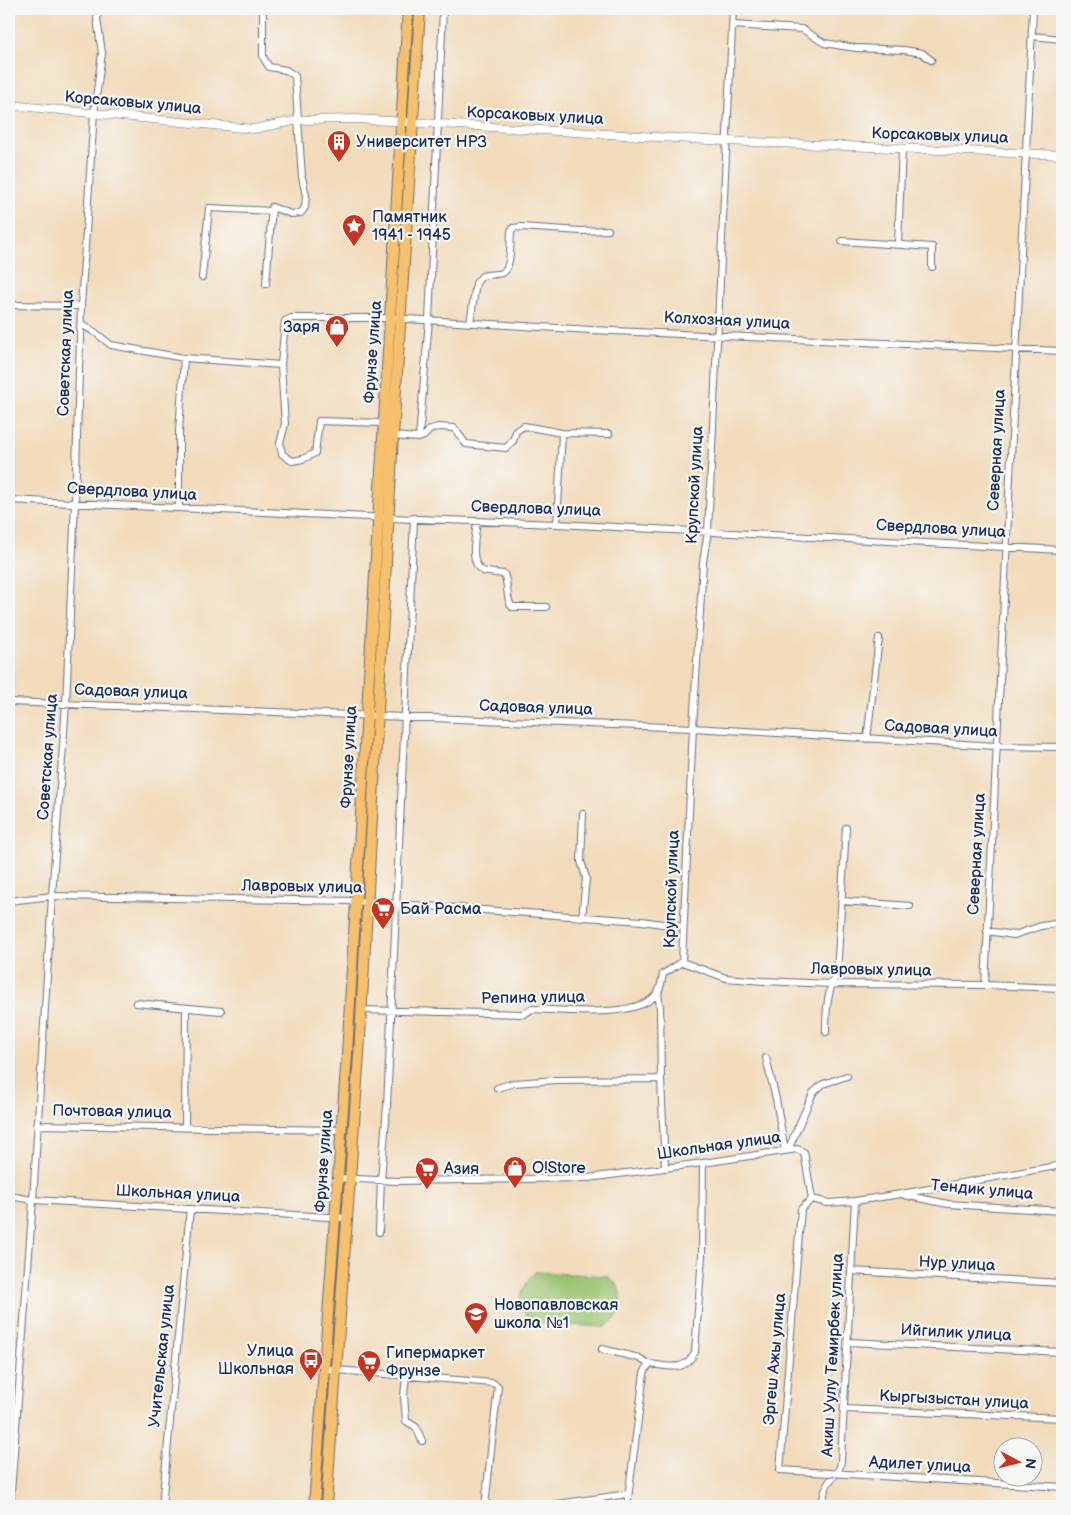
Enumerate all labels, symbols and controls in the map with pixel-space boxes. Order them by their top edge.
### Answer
street label: Корсаковых улица [64,88,203,118]
street label: Корсаковых улица [466,103,605,129]
street label: Корсаковых улица [871,124,1009,148]
building icon: Университет НРЗ [326,129,352,163]
place label: Университет НРЗ [356,133,487,152]
place label: Памятник 1941 - 1945 [372,208,451,245]
place icon: Памятник 1941 - 1945 [341,213,367,247]
street label: Советская улица [54,289,78,417]
street label: Фрунзе улица [360,299,386,404]
street label: Колхозная улица [663,308,791,334]
shop icon: Заря [324,314,350,348]
place label: Заря [283,318,320,337]
street label: Северная улица [984,388,1010,511]
street label: Крупской улица [682,425,708,545]
street label: Свердлова улица [66,479,198,505]
street label: Свердлова улица [471,497,602,521]
street label: Свердлова улица [875,516,1007,542]
street label: Садовая улица [74,681,189,703]
street label: Советская улица [34,693,62,821]
street label: Садовая улица [479,697,594,719]
street label: Фрунзе улица [337,705,361,809]
street label: Садовая улица [884,717,999,741]
street label: Северная улица [964,792,990,915]
street label: Крупской улица [660,829,684,948]
street label: Лавровых улица [240,876,363,898]
supermarket icon: Бай Расма [370,896,396,930]
place label: Бай Расма [400,900,482,919]
street label: Лавровых улица [809,959,932,981]
street label: Репина улица [481,988,586,1008]
street label: Почтовая улица [52,1101,172,1123]
street label: Фрунзе улица [311,1108,337,1213]
street label: Школьная улица [656,1128,783,1164]
shop icon: O!Store [502,1155,528,1189]
supermarket icon: Азия [414,1156,440,1190]
place label: O!Store [532,1159,586,1178]
place label: Азия [443,1160,479,1179]
street label: Тендик улица [930,1176,1035,1204]
street label: Школьная улица [115,1181,241,1207]
street label: Акиш Уулу Темирбек улица [818,1252,848,1458]
street label: Нур улица [918,1253,996,1276]
street label: Учительская улица [145,1283,179,1429]
street label: Эргеш Ажы улица [760,1292,790,1426]
place label: Новопавловская школа №1 [494,1296,618,1333]
school or university icon: Новопавловская школа №1 [463,1301,489,1335]
street label: Ийгилик улица [900,1321,1013,1345]
place label: Улица Школьная [218,1342,295,1379]
place label: Гипермаркет Фрунзе [386,1344,485,1381]
bus stop icon: Улица Школьная [298,1347,324,1381]
supermarket icon: Гипермаркет Фрунзе [356,1349,382,1383]
street label: Кыргызыстан улица [879,1387,1030,1413]
north arrow [994,1438,1044,1488]
street label: Адилет улица [867,1453,972,1477]
text: N [1021,1457,1039,1470]

